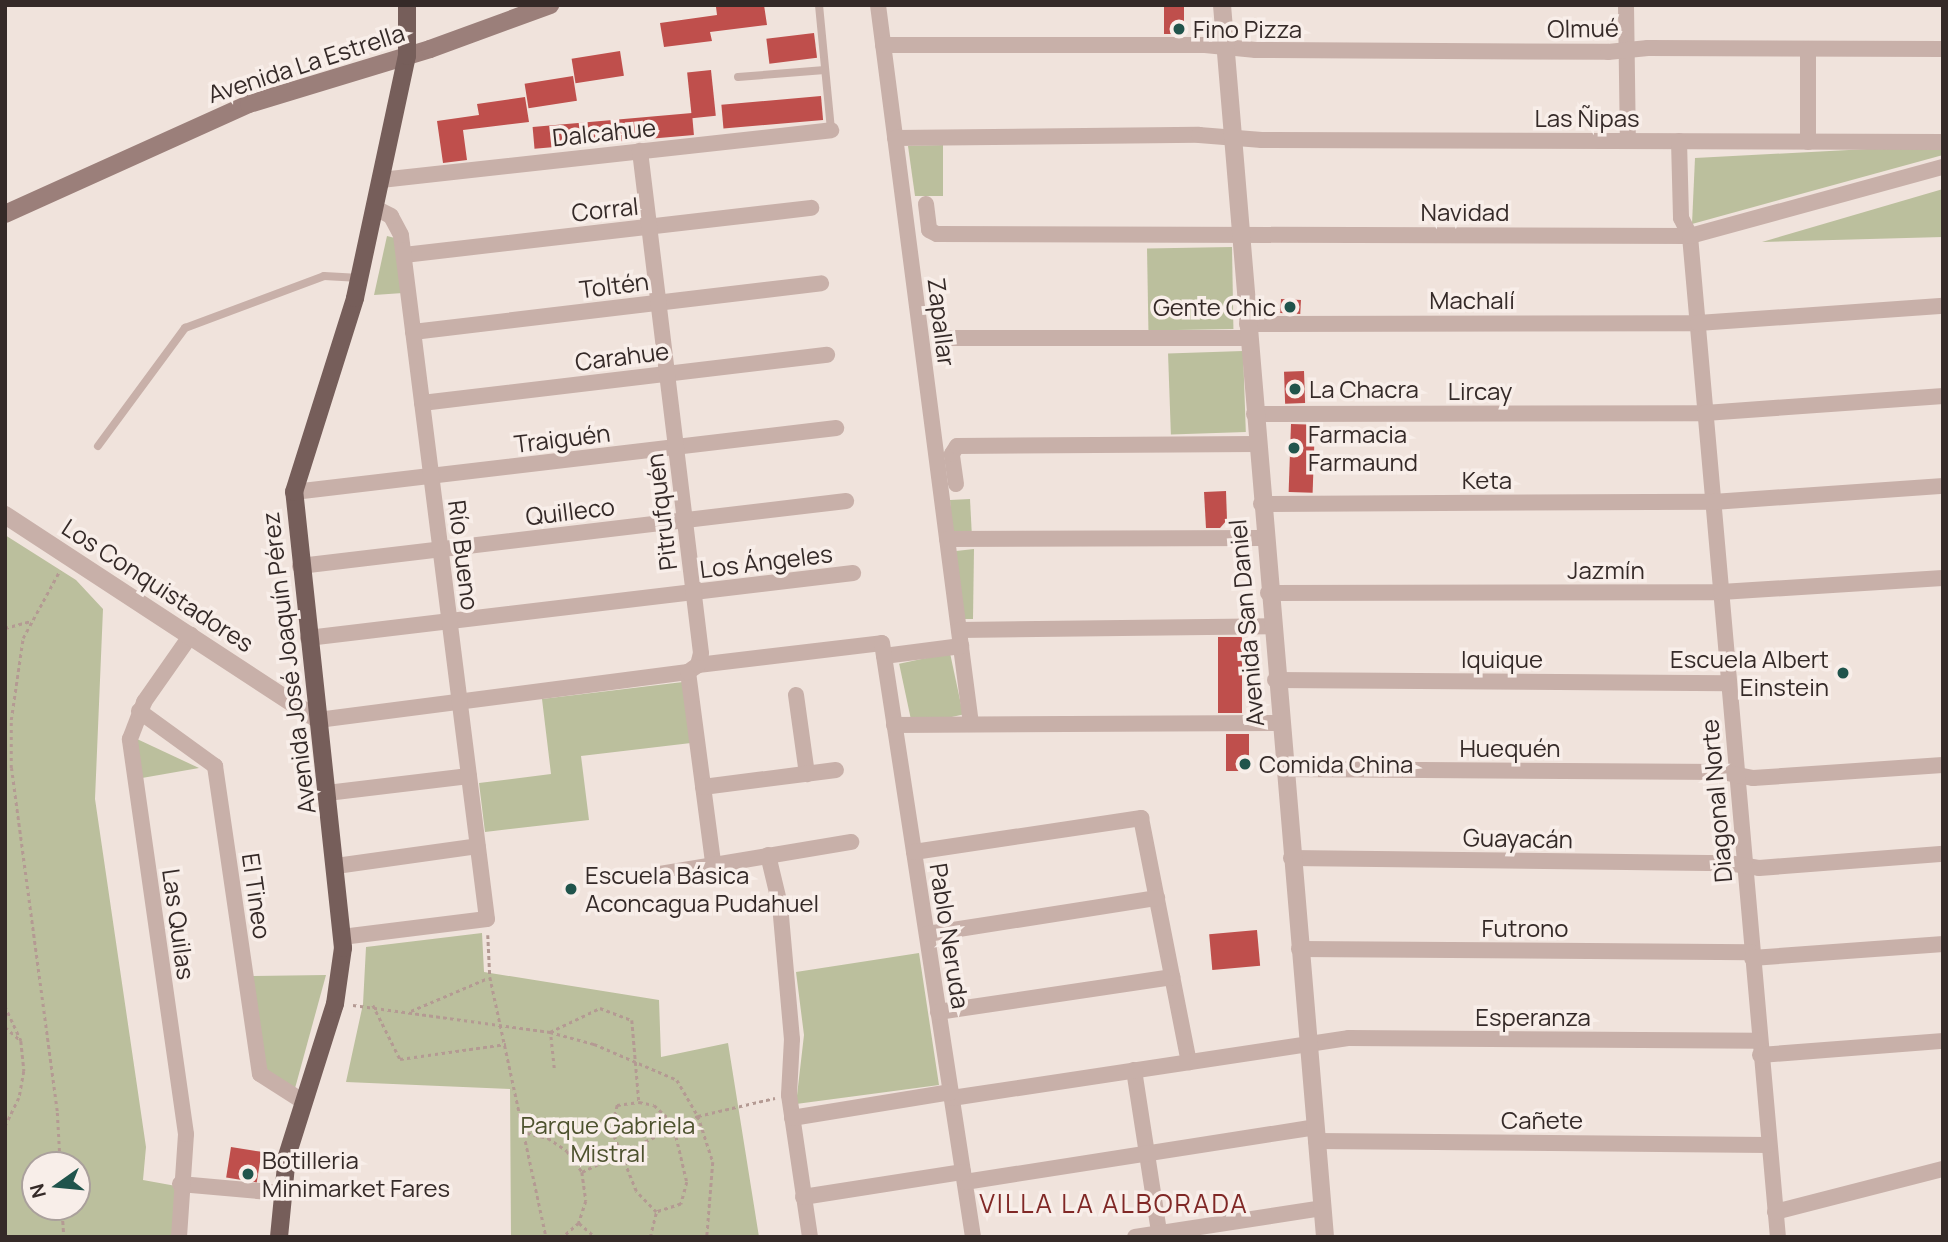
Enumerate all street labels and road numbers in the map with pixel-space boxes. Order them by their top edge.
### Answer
street label: Olmué [1547,13,1619,43]
street label: Avenida La Estrella [204,18,408,108]
street label: Las Ñipas [1534,104,1640,132]
street label: Dalcahue [551,112,657,152]
street label: Corral [570,191,640,227]
street label: Navidad [1421,198,1509,226]
street label: Toltén [578,266,650,304]
street label: Zapallar [922,276,962,368]
street label: Machalí [1429,286,1515,314]
street label: Carahue [573,336,671,376]
street label: Lircay [1448,377,1512,405]
street label: Traiguén [512,418,612,458]
street label: Pitrufquén [640,452,682,572]
street label: Keta [1462,466,1512,494]
street label: Quilleco [524,491,616,531]
street label: Río Bueno [443,498,485,612]
street label: Avenida José Joaquín Pérez [255,510,321,816]
street label: Los Conquistadores [57,512,259,658]
street label: Avenida San Daniel [1223,518,1269,728]
street label: Los Ángeles [698,539,834,583]
street label: Jazmín [1567,556,1645,584]
street label: Iquique [1461,645,1543,673]
street label: Diagonal Norte [1695,718,1737,884]
street label: Huequén [1459,734,1561,762]
street label: Guayacán [1463,823,1573,853]
street label: El Tineo [237,851,277,941]
street label: Pablo Neruda [924,861,976,1011]
street label: Las Quilas [157,867,201,981]
street label: Futrono [1482,914,1568,942]
street label: Esperanza [1475,1003,1591,1031]
street label: Cañete [1501,1106,1583,1134]

